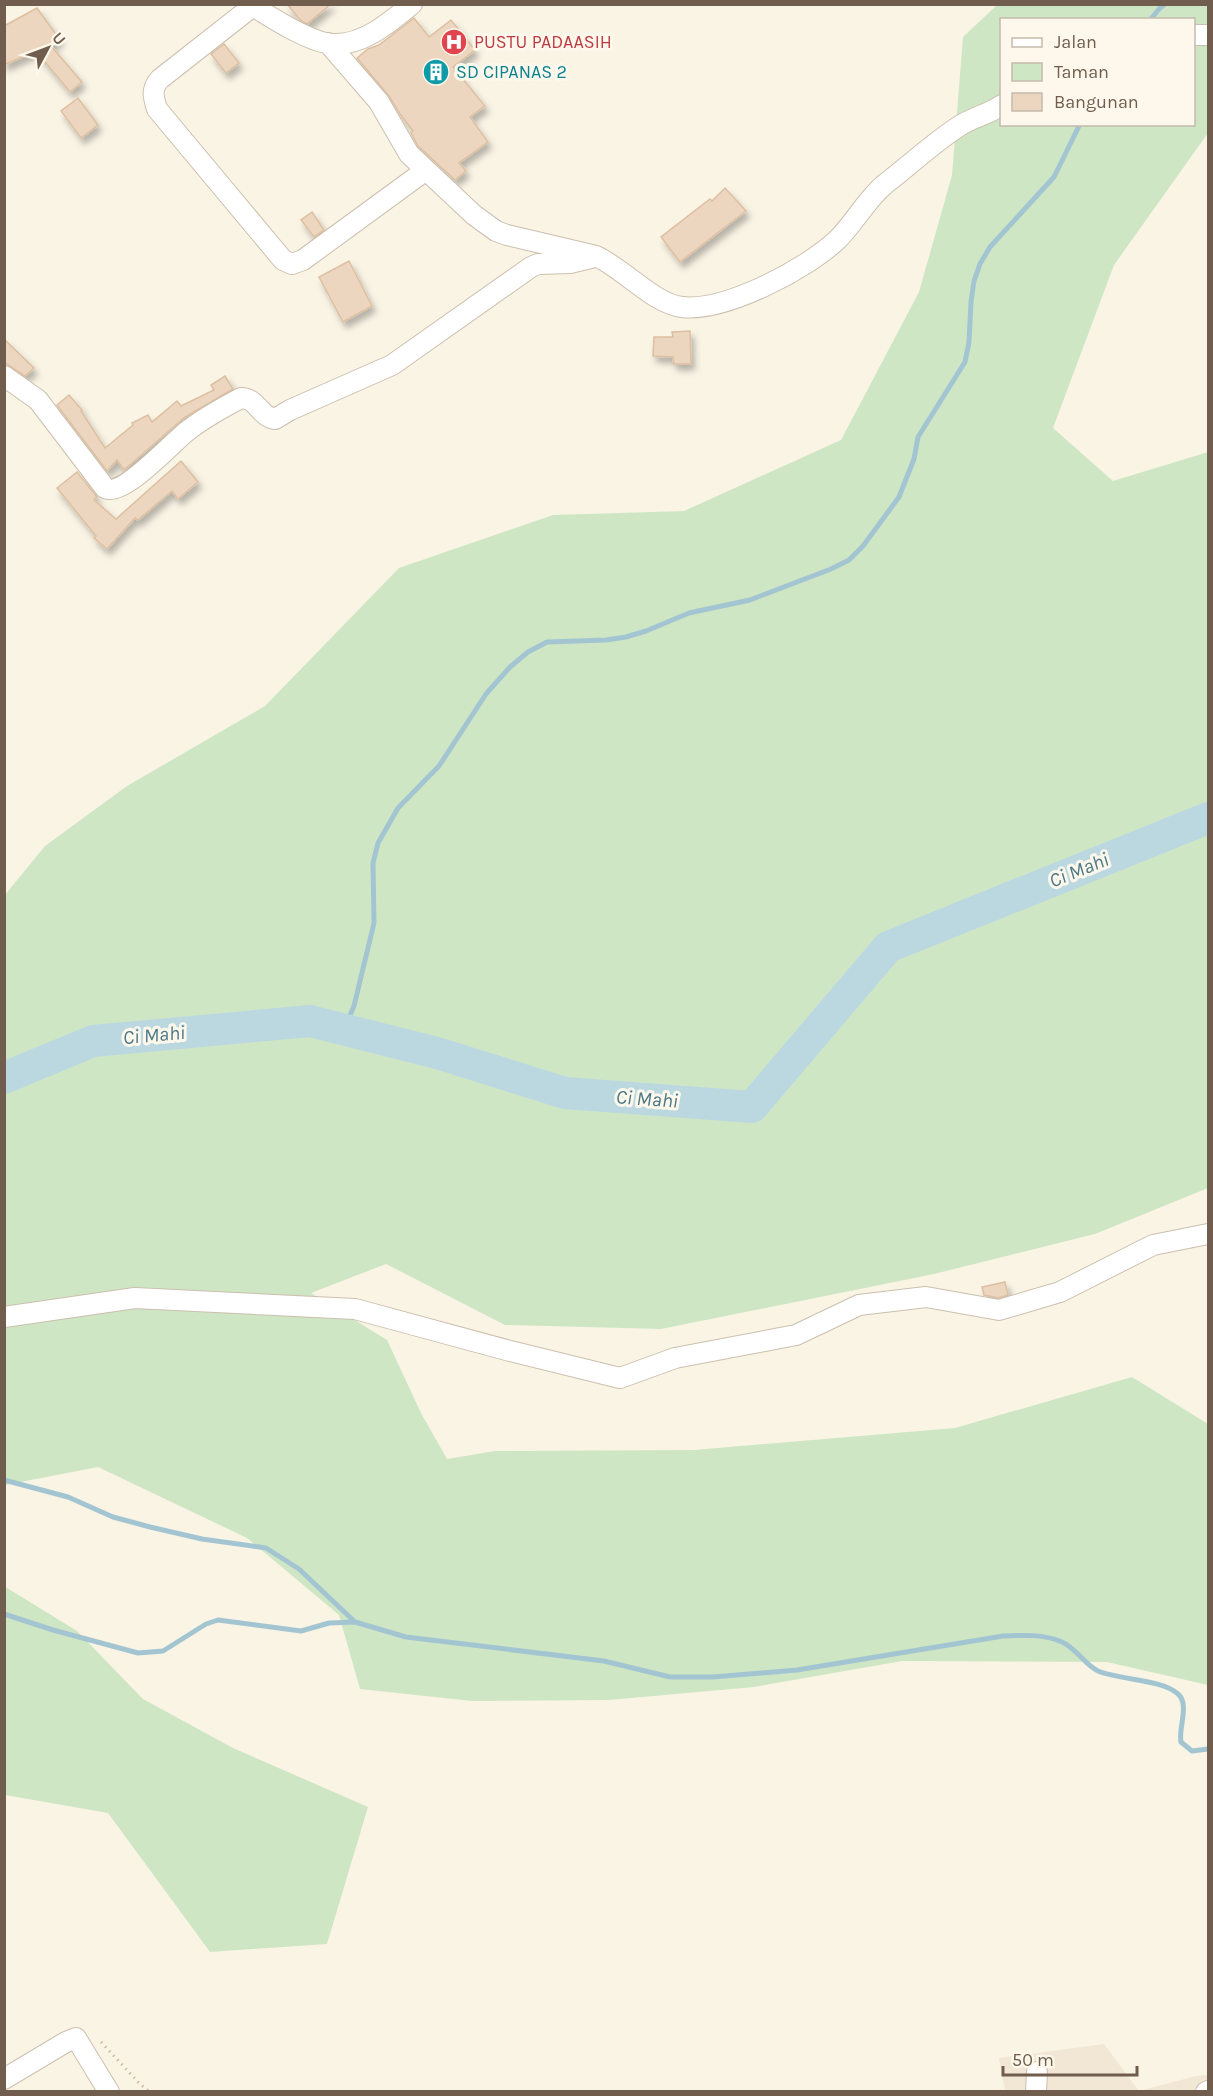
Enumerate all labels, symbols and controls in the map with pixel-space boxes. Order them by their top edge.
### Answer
north arrow [18,18,78,78]
legend [1000,18,1195,126]
hospital icon: PUSTU PADAASIH [439,27,469,57]
text: U [48,28,70,49]
place label: PUSTU PADAASIH [474,31,612,53]
text: Jalan [1054,31,1097,53]
building icon: SD CIPANAS 2 [421,57,451,87]
place label: SD CIPANAS 2 [456,61,567,83]
text: Taman [1054,61,1109,83]
text: Bangunan [1054,91,1139,113]
water label: Ci Mahi [1046,848,1112,892]
water label: Ci Mahi [122,1021,186,1049]
water label: Ci Mahi [615,1085,679,1113]
scale bar [1003,2039,1136,2077]
text: 50 m [1012,2049,1054,2071]

